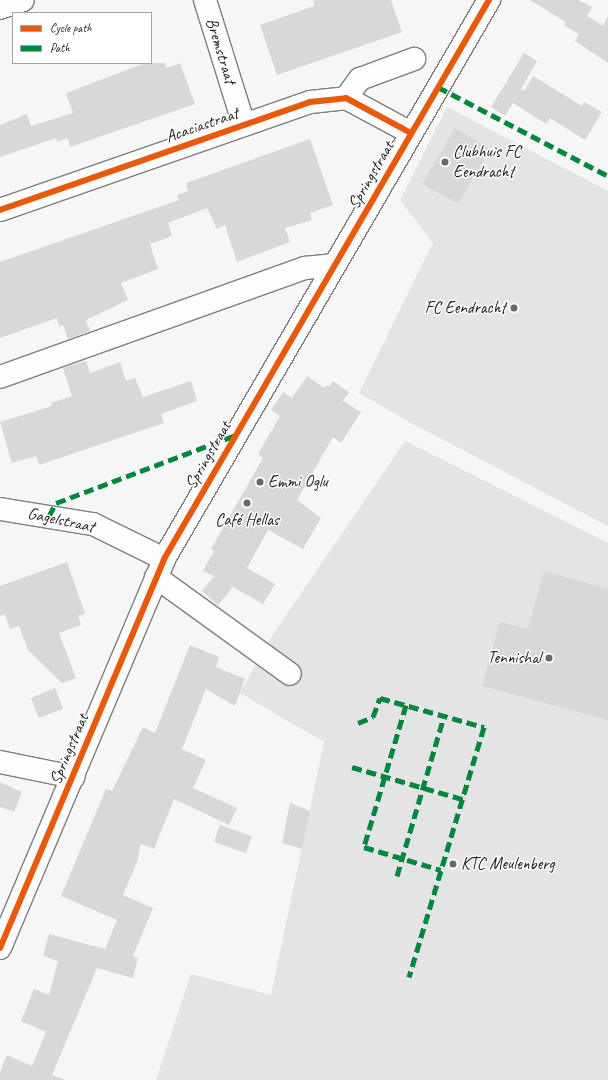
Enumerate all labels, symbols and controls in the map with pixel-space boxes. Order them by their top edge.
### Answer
legend [12,12,152,64]
street label: Bremstraat [201,16,241,86]
text: Cycle path [50,20,92,36]
text: Path [50,40,70,56]
street label: Acaciastraat [163,103,241,147]
street label: Springstraat [344,138,398,212]
place label: Clubhuis FC Eendracht [453,142,521,182]
marker: Clubhuis FC Eendracht [440,157,450,167]
place label: FC Eendracht [425,298,506,318]
marker: FC Eendracht [509,303,519,313]
street label: Springstraat [181,418,235,492]
place label: Emmi Oglu [268,472,328,492]
marker: Emmi Oglu [255,477,265,487]
marker: Café Hellas [242,498,252,508]
street label: Gagelstraat [26,503,96,537]
place label: Café Hellas [215,510,279,530]
place label: Tennishal [487,648,541,668]
marker: Tennishal [544,653,554,663]
street label: Springstraat [45,711,93,787]
place label: KTC Meulenberg [461,854,554,874]
marker: KTC Meulenberg [448,859,458,869]

